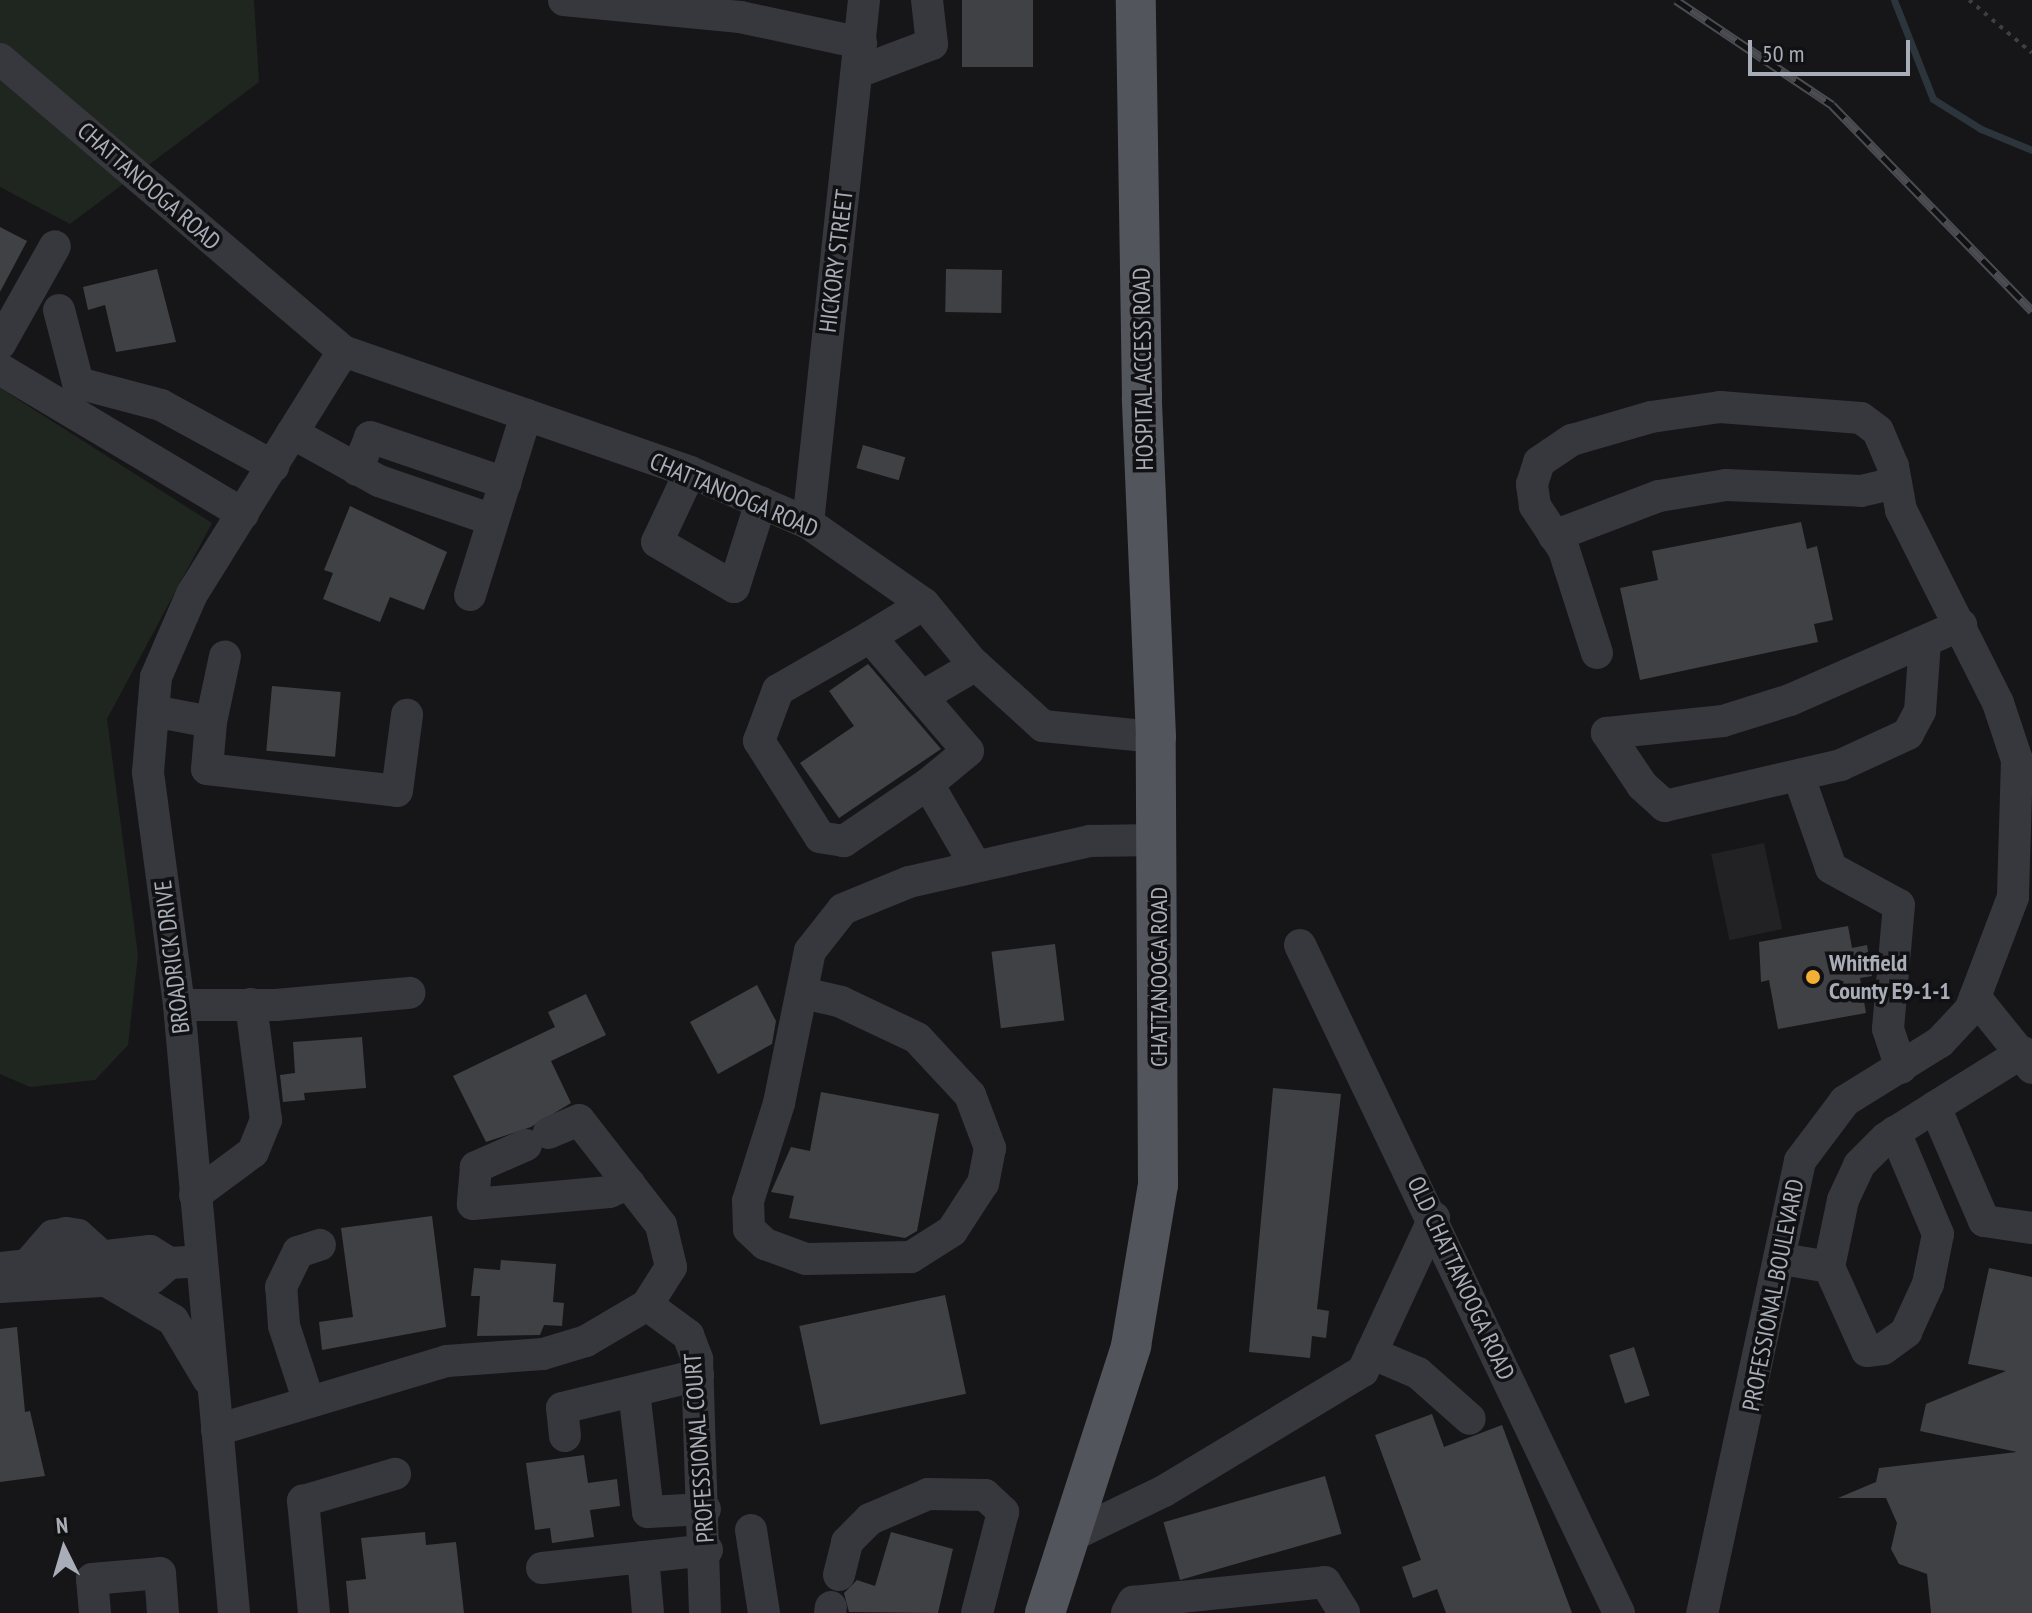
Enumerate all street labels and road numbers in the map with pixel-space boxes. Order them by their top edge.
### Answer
street label: CHATTANOOGA ROAD [71,116,227,256]
street label: HICKORY STREET [813,188,859,334]
street label: HOSPITAL ACCESS ROAD [1127,267,1159,471]
street label: CHATTANOOGA ROAD [645,446,823,544]
street label: BROADRICK DRIVE [148,878,196,1036]
street label: CHATTANOOGA ROAD [1145,887,1173,1067]
street label: OLD CHATTANOOGA ROAD [1401,1171,1521,1385]
street label: PROFESSIONAL BOULEVARD [1736,1176,1810,1414]
street label: PROFESSIONAL COURT [678,1352,720,1544]

